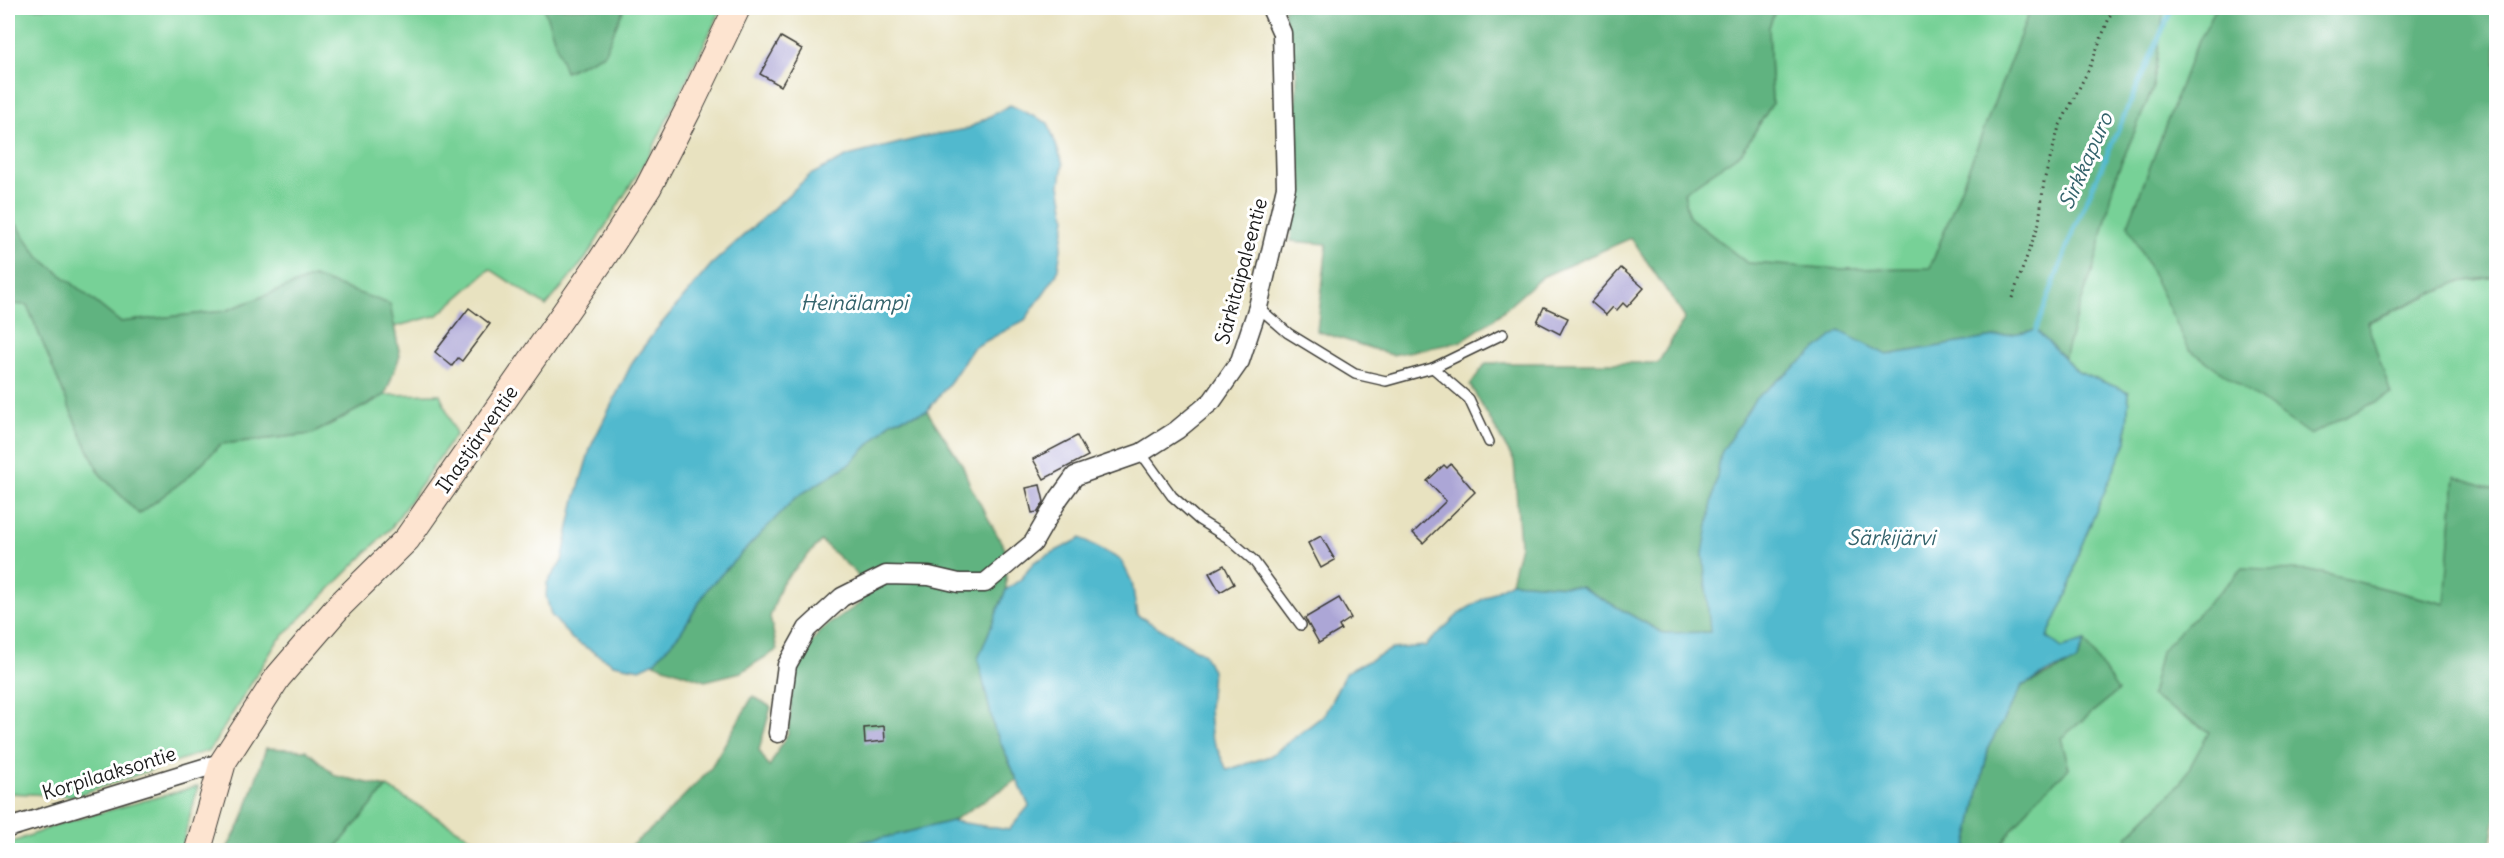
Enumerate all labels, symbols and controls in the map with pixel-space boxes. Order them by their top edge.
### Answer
water label: Sirkkapuro [2052,107,2119,213]
street label: Särkitaipaleentie [1209,195,1272,347]
water label: Heinälampi [801,289,910,316]
street label: Ihastjärventie [430,380,523,497]
water label: Särkijärvi [1847,524,1937,551]
street label: Korpilaaksontie [39,740,179,805]

